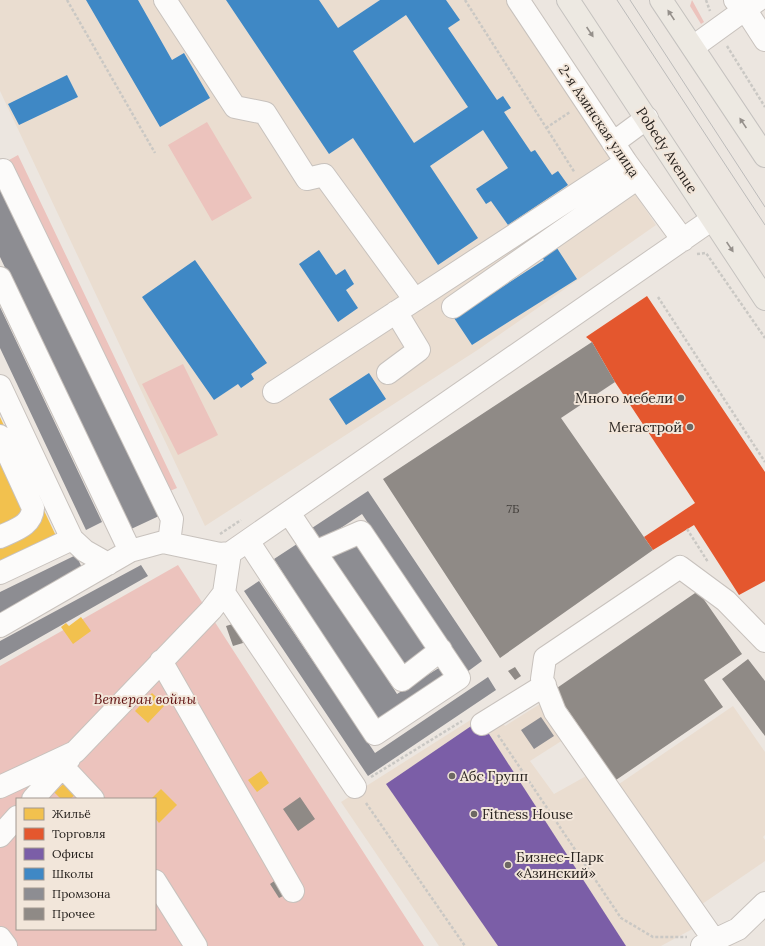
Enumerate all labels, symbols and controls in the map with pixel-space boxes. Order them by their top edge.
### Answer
one-way arrow [667,10,675,20]
one-way arrow [586,27,594,38]
street label: 2-я Азинская улица [555,61,643,181]
street label: Pobedy Avenue [632,104,702,197]
one-way arrow [739,118,747,129]
one-way arrow [726,242,734,252]
place label: Много мебели [575,389,673,407]
marker: Много мебели [676,393,686,403]
place label: Мегастрой [609,418,682,436]
marker: Мегастрой [685,422,695,432]
house number: 7Б [507,501,520,516]
park label: Ветеран войны [94,690,196,708]
place label: Абс Групп [459,767,528,785]
marker: Абс Групп [447,771,457,781]
legend [16,798,156,930]
place label: Fitness House [482,805,574,823]
text: Жильё [52,806,91,821]
marker: Fitness House [469,809,479,819]
text: Торговля [52,826,105,841]
text: Офисы [52,846,94,861]
place label: Бизнес-Парк «Азинский» [516,848,604,882]
marker: Бизнес-Парк «Азинский» [503,860,513,870]
text: Школы [52,866,93,881]
text: Промзона [52,886,110,901]
text: Прочее [52,906,95,921]

